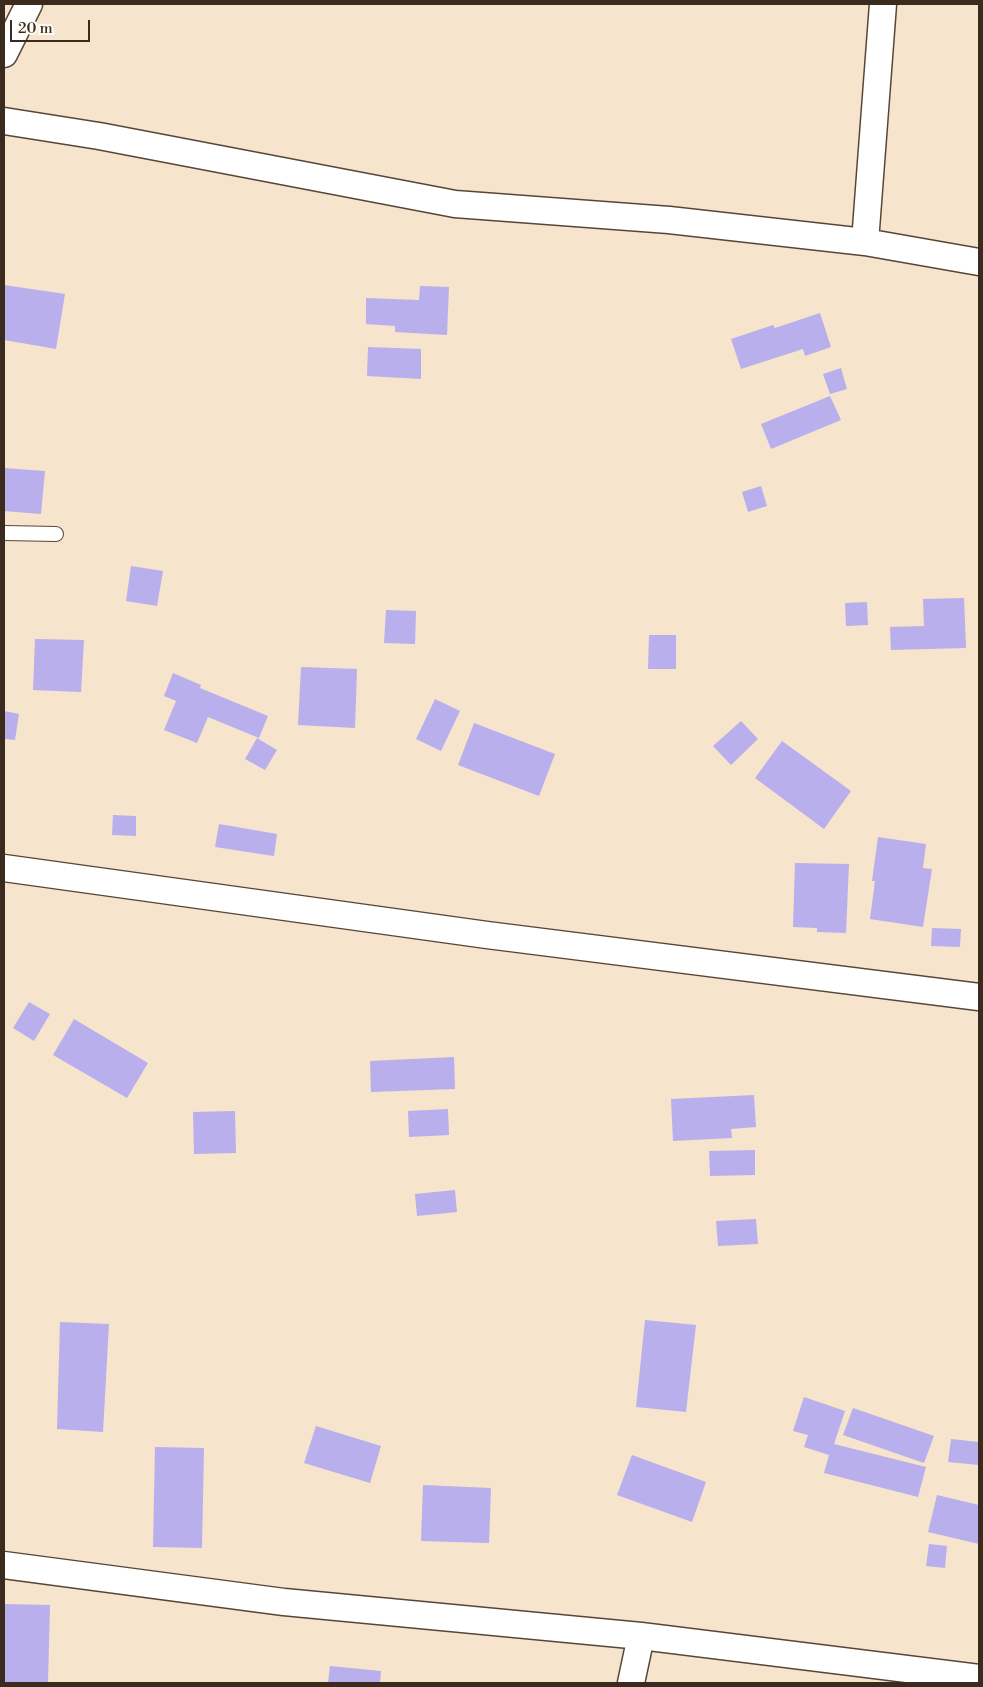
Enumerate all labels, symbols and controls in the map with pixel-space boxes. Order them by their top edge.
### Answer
scale bar [12,10,92,42]
text: 20 m [18,19,53,38]

